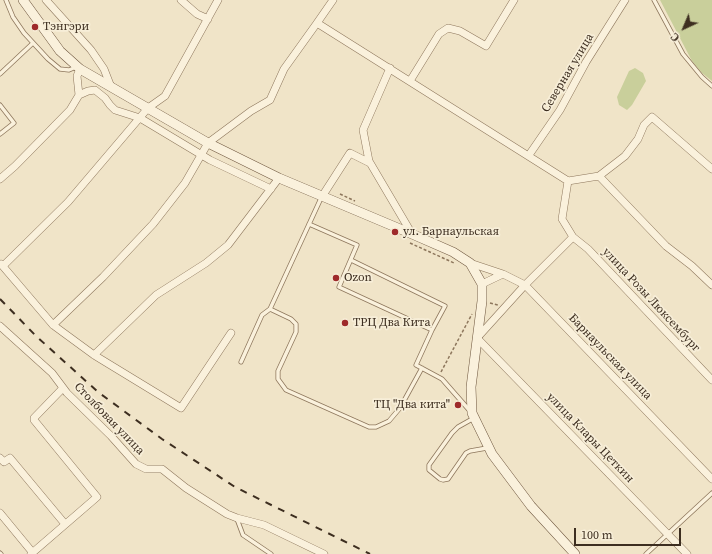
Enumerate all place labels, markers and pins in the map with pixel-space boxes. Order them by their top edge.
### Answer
place label: Тэнгэри [43,20,89,34]
marker: Тэнгэри [30,22,40,32]
place label: ул. Барнаульская [403,225,499,239]
marker: ул. Барнаульская [390,227,400,237]
place label: Ozon [344,271,372,285]
marker: Ozon [331,273,341,283]
place label: ТРЦ Два Кита [353,316,431,330]
marker: ТРЦ Два Кита [340,318,350,328]
place label: ТЦ "Два кита" [374,398,450,412]
marker: ТЦ "Два кита" [453,400,463,410]

